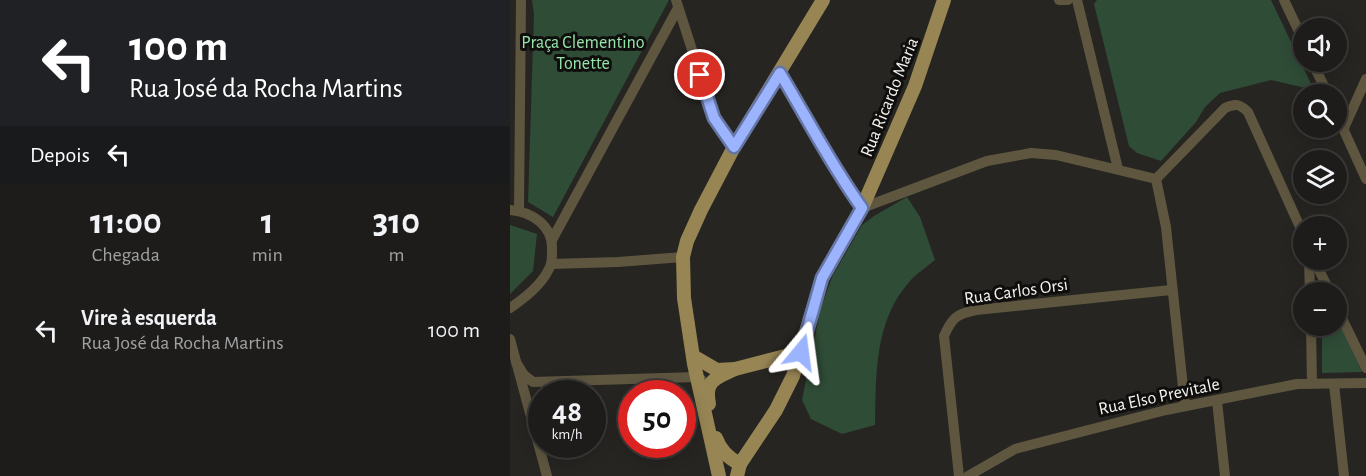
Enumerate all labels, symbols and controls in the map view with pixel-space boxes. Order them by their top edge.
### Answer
map controls [1293,18,1347,336]
button: sound [1293,18,1347,72]
icon: left [30,24,108,102]
text: 100 m [129,26,228,68]
park label: Praça Clementino Tonette [521,34,645,73]
street label: Rua Ricardo Maria [858,35,922,160]
pin [674,49,725,100]
icon: arrive [683,58,716,91]
text: Rua José da Rocha Martins [129,75,403,102]
button: search [1293,84,1347,138]
icon: left [102,138,135,171]
text: Depois [30,144,90,166]
button: layers [1293,150,1347,204]
text: 11:00 [90,204,162,240]
text: 1 [261,204,274,240]
text: 310 [373,204,420,240]
button: + [1293,216,1347,270]
text: Chegada [92,245,160,265]
text: min [252,245,283,265]
text: m [388,245,404,265]
street label: Rua Carlos Orsi [963,276,1069,308]
button: − [1293,282,1347,336]
text: Vire à esquerda [81,307,217,329]
icon: left [30,314,63,347]
text: 100 m [428,319,480,341]
position arrow [769,320,833,384]
text: Rua José da Rocha Martins [81,333,284,353]
street label: Rua Elso Previtale [1097,375,1222,419]
speed limit sign: 50 [618,380,696,458]
text: 48 [552,397,582,427]
text: km/h [552,427,582,442]

